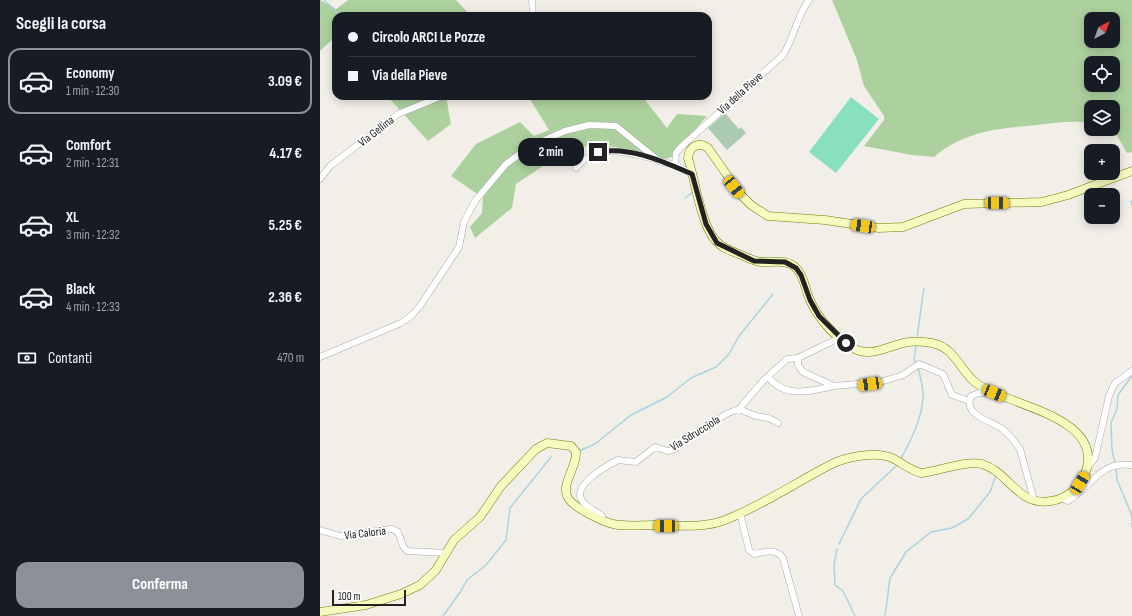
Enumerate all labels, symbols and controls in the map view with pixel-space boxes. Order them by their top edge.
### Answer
north arrow [1084,12,1120,48]
map controls [1084,12,1120,224]
text: Scegli la corsa [16,13,106,34]
text: Circolo ARCI Le Pozze [372,28,485,47]
button: locate [1084,56,1120,92]
icon: car [18,63,54,99]
text: Economy [66,64,115,83]
text: Via della Pieve [372,66,447,85]
street label: Via della Pieve [714,69,766,118]
text: 3.09 € [268,72,302,91]
text: 1 min · 12:30 [66,83,119,99]
button: layers [1084,100,1120,136]
street label: Via Gellina [355,112,398,150]
icon: car [18,135,54,171]
text: Comfort [66,136,111,155]
callout: 2 min [518,138,584,166]
route end [589,143,607,161]
text: 4.17 € [269,144,302,163]
text: 2 min [539,144,563,160]
button: + [1084,144,1120,180]
text: 2 min · 12:31 [66,155,119,171]
car [722,174,746,200]
button: − [1084,188,1120,224]
car [985,197,1009,209]
icon: car [18,207,54,243]
text: XL [66,208,79,227]
text: 5.25 € [269,216,302,235]
car [850,218,876,234]
text: 3 min · 12:32 [66,227,120,243]
icon: car [18,279,54,315]
text: Black [66,280,95,299]
text: 2.36 € [268,288,302,307]
text: 4 min · 12:33 [66,299,120,315]
route start [837,334,855,352]
icon: cash [16,347,38,369]
text: Contanti [48,349,92,368]
text: 470 m [277,350,304,366]
car [857,376,883,392]
car [981,383,1007,403]
street label: Via Sdrucciola [667,412,723,455]
car [1069,470,1091,496]
car [654,520,678,532]
street label: Via Caloria [343,523,387,543]
button: Conferma [16,562,304,608]
scale bar [332,588,406,607]
text: 100 m [338,590,360,603]

